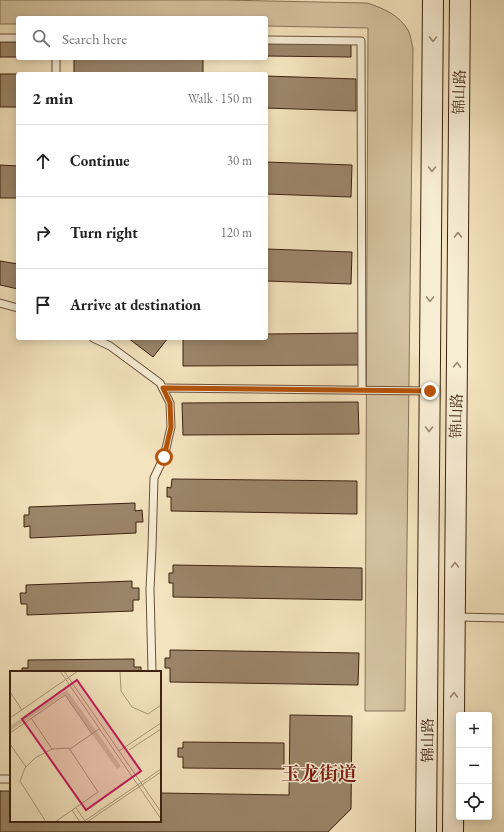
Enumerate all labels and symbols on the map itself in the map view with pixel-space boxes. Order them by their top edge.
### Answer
one-way arrow [429,36,437,42]
street label: 锦山路 [449,69,469,115]
one-way arrow [428,166,436,172]
one-way arrow [454,232,462,238]
one-way arrow [426,296,435,302]
one-way arrow [453,362,461,368]
route end [421,382,439,400]
street label: 锦山路 [446,393,466,439]
one-way arrow [425,426,433,432]
route start [155,448,173,466]
one-way arrow [451,562,459,568]
inset map [10,671,161,822]
one-way arrow [450,692,458,698]
street label: 锦山路 [418,717,437,763]
district label: 玉龙街道 [281,761,357,786]

